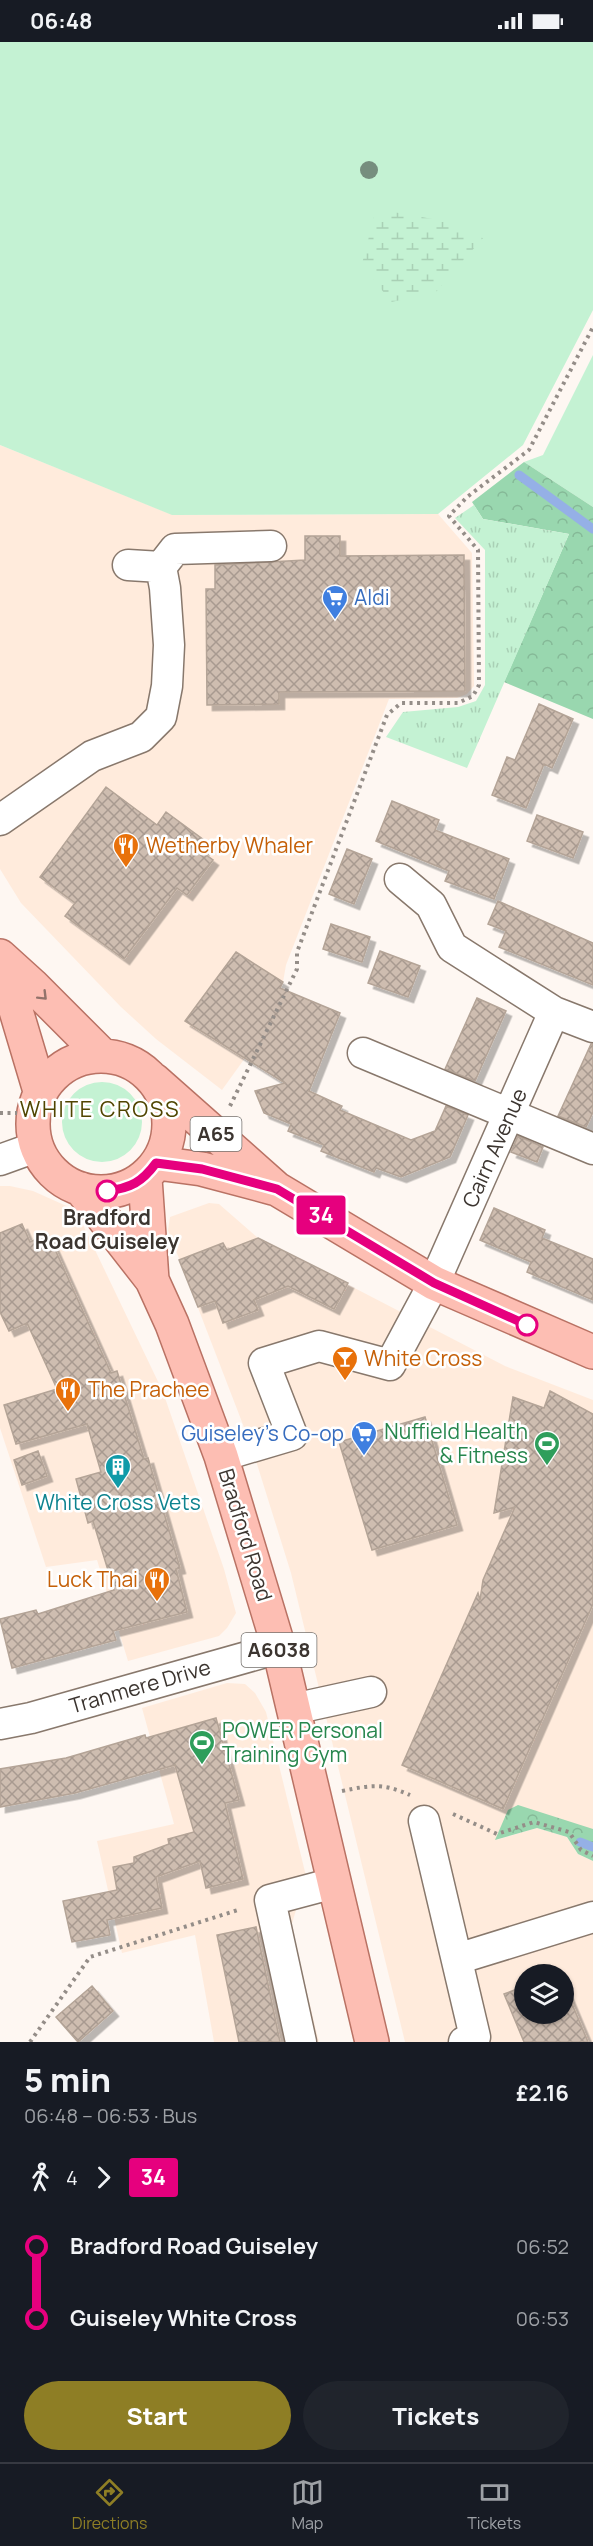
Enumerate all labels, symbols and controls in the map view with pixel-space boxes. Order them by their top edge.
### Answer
text: 06:48 [30,6,93,36]
supermarket icon: Aldi [320,583,350,621]
place label: Aldi [354,583,390,611]
restaurant icon: Wetherby Whaler [111,831,141,869]
place label: Wetherby Whaler [146,831,314,859]
one-way arrow [36,988,47,999]
street label: Cairn Avenue [455,1084,533,1212]
district label: WHITE CROSS [20,1094,180,1124]
road number: A65 [190,1117,242,1151]
marker: Bradford Road Guiseley [96,1180,118,1202]
line badge: 34 [294,1196,348,1234]
text: 34 [309,1201,334,1229]
place label: Bradford Road Guiseley [35,1203,180,1255]
unlabelled marker [516,1314,538,1336]
bar icon: White Cross [330,1344,360,1382]
place label: White Cross [364,1344,482,1372]
restaurant icon: The Prachee [53,1375,83,1413]
place label: The Prachee [88,1375,210,1403]
place label: Nuffield Health & Fitness [384,1417,528,1469]
place label: Guiseley's Co-op [181,1419,344,1447]
supermarket icon: Guiseley's Co-op [349,1419,379,1457]
sports icon: Nuffield Health & Fitness [532,1429,562,1467]
building icon: White Cross Vets [103,1452,133,1490]
street label: Bradford Road [212,1465,279,1604]
place label: White Cross Vets [35,1488,201,1516]
place label: Luck Thai [47,1565,138,1593]
restaurant icon: Luck Thai [142,1565,172,1603]
road number: A6038 [242,1633,316,1667]
street label: Tranmere Drive [66,1652,214,1720]
place label: POWER Personal Training Gym [222,1716,383,1768]
sports icon: POWER Personal Training Gym [187,1728,217,1766]
map controls [514,1964,574,2024]
button: layers [514,1964,574,2024]
text: 5 min [24,2057,111,2102]
text: £2.16 [516,2078,569,2108]
text: 06:48 – 06:53 · Bus [24,2102,197,2129]
icon: walk [24,2161,57,2194]
icon: forward [87,2161,120,2194]
text: 34 [141,2163,166,2191]
text: 4 [66,2164,78,2191]
text: Bradford Road Guiseley [70,2231,318,2261]
text: 06:52 [516,2233,569,2260]
text: Guiseley White Cross [70,2303,297,2333]
text: 06:53 [516,2305,569,2332]
button: Start [24,2381,291,2450]
button: Tickets [303,2381,569,2450]
tab: Directions [72,2476,147,2534]
tab: Map [291,2476,324,2534]
tab: Tickets [467,2476,521,2534]

